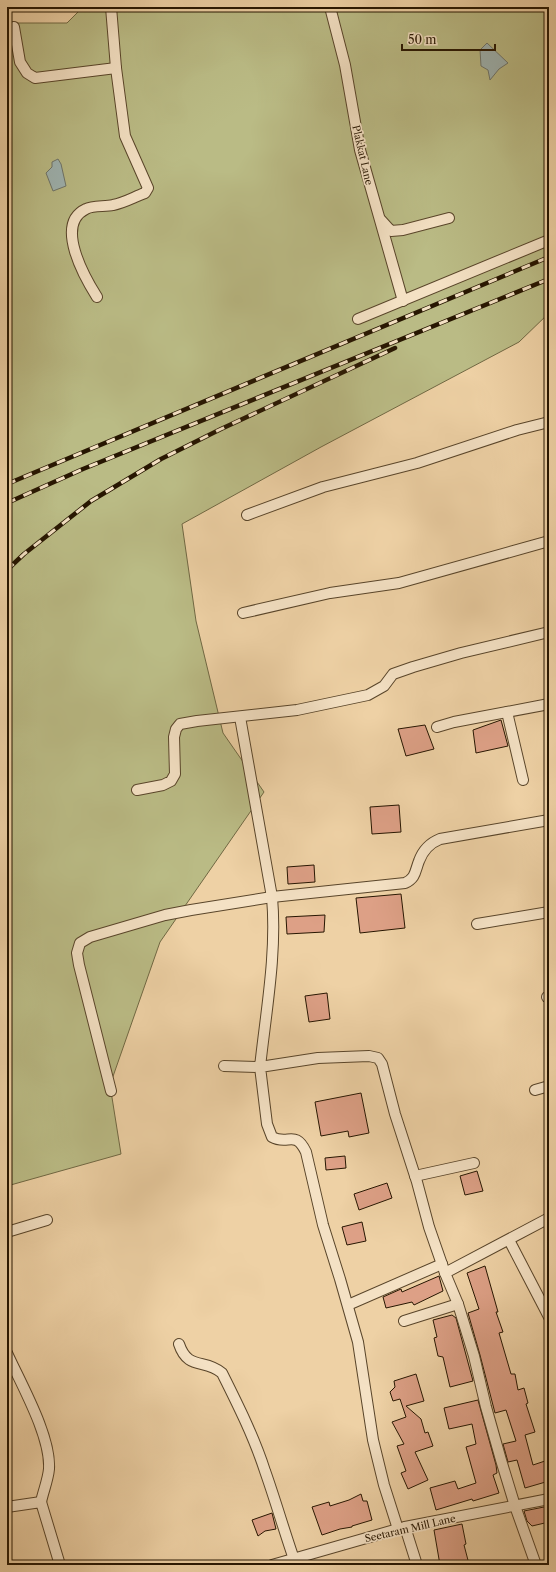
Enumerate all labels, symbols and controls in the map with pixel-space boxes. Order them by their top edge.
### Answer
scale bar [402,26,495,52]
text: 50 m [408,32,437,47]
street label: Plakkat Lane [349,124,376,187]
street label: Seetaram Mill Lane [363,1512,457,1545]

